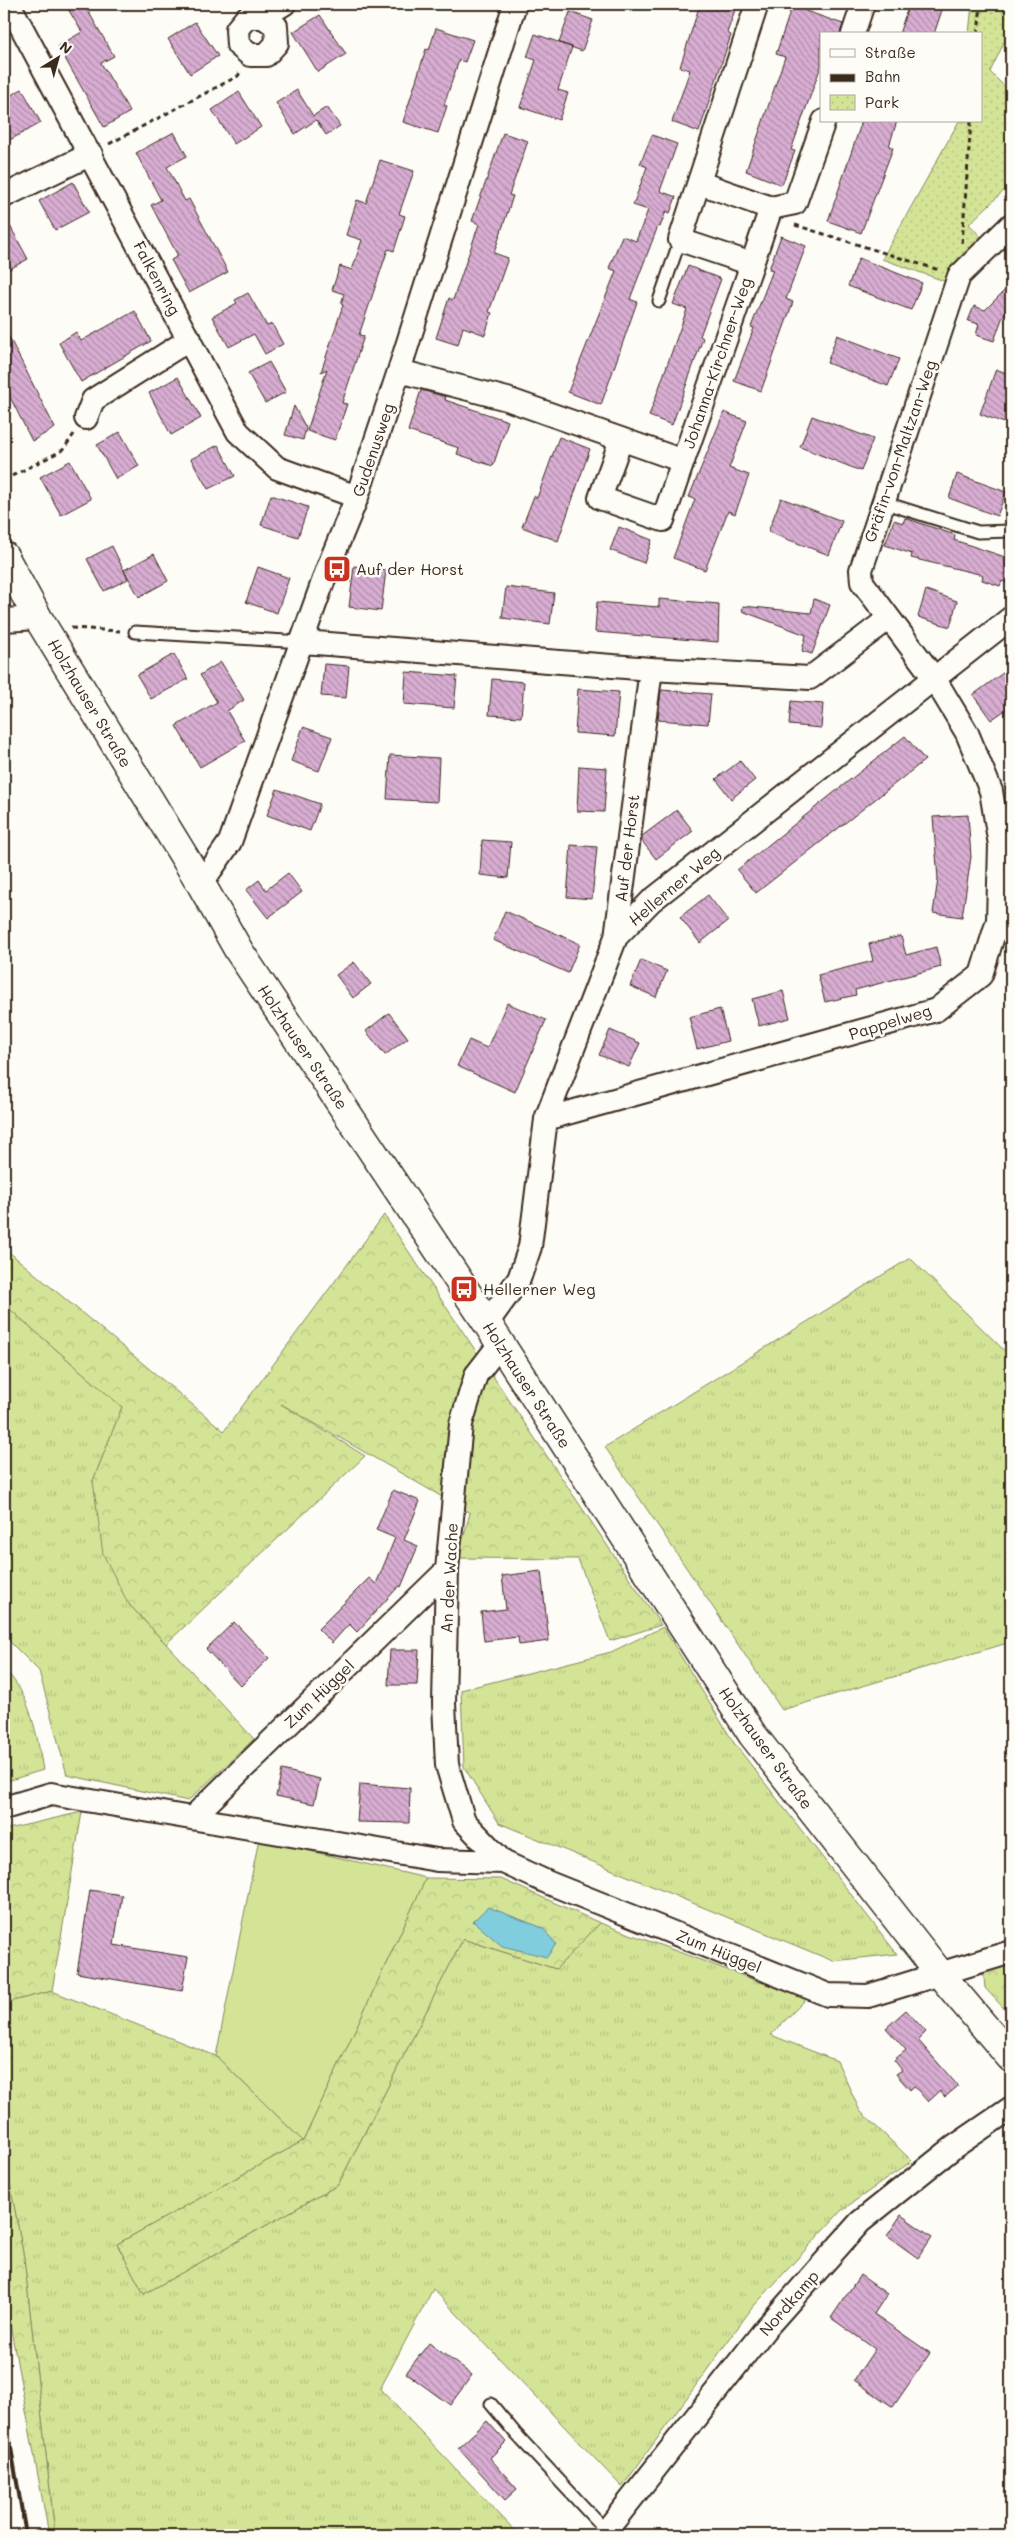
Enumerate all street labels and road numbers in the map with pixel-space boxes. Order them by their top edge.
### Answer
street label: Falkenring [129,237,186,319]
street label: Johanna-Kirchner-Weg [677,275,756,451]
street label: Gräfin-von-Maltzan-Weg [858,357,941,545]
street label: Gudenusweg [347,400,398,499]
street label: Holzhauser Straße [44,635,137,771]
street label: Auf der Horst [609,793,644,903]
street label: Hellerner Weg [624,841,723,930]
street label: Holzhauser Straße [254,980,353,1113]
street label: Pappelweg [846,999,934,1044]
street label: Holzhauser Straße [479,1318,576,1452]
street label: An der Wache [435,1522,462,1634]
street label: Zum Hüggel [279,1655,358,1732]
street label: Holzhauser Straße [715,1682,818,1813]
street label: Zum Hüggel [674,1924,765,1977]
street label: Nordkamp [754,2265,823,2340]

